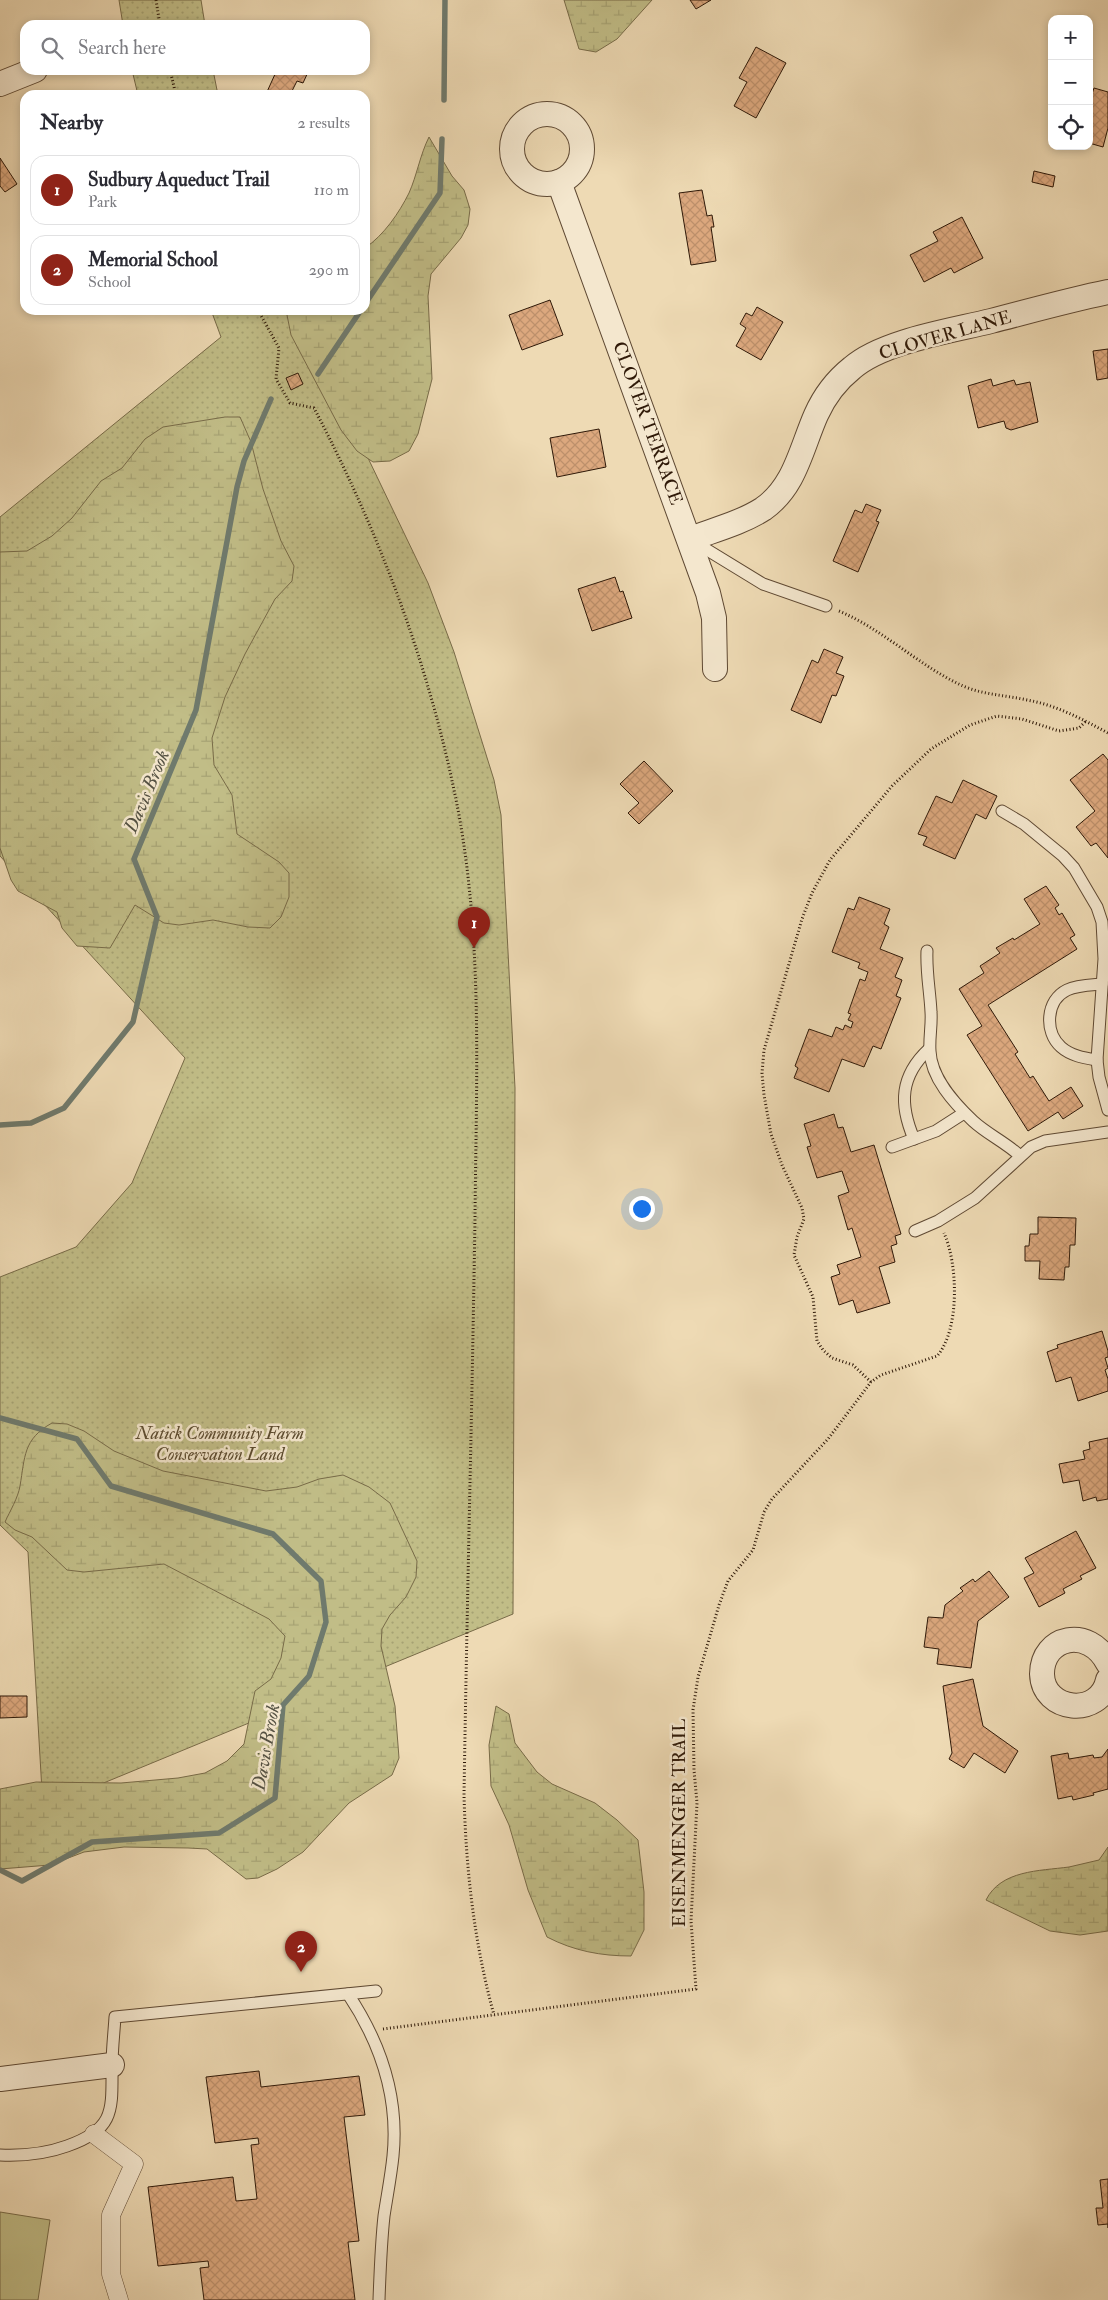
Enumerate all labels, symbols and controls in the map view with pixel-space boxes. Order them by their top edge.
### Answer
map controls [1048,15,1093,150]
button: + [1048,15,1093,60]
search box [20,20,370,75]
icon: search [38,34,66,62]
text: Search here [78,36,166,60]
button: − [1048,60,1093,105]
button: locate [1048,105,1093,150]
text: Nearby [40,109,103,136]
text: 2 results [297,113,350,133]
text: Sudbury Aqueduct Trail [88,168,270,192]
text: 1 [54,180,60,200]
text: 110 m [314,180,349,200]
text: Park [88,192,117,212]
text: Memorial School [88,248,218,272]
text: 2 [53,260,61,280]
text: 290 m [309,260,349,280]
text: School [88,272,131,292]
street label: CLOVER LANE [876,306,1014,365]
street label: CLOVER TERRACE [607,338,688,508]
water label: Davis Brook [118,746,175,837]
pin: 1 [458,907,490,948]
your location [629,1196,655,1222]
park label: Natick Community Farm Conservation Land [135,1422,304,1466]
water label: Davis Brook [246,1702,285,1793]
street label: EISENMENGER TRAIL [668,1719,691,1927]
pin: 2 [285,1931,317,1972]

